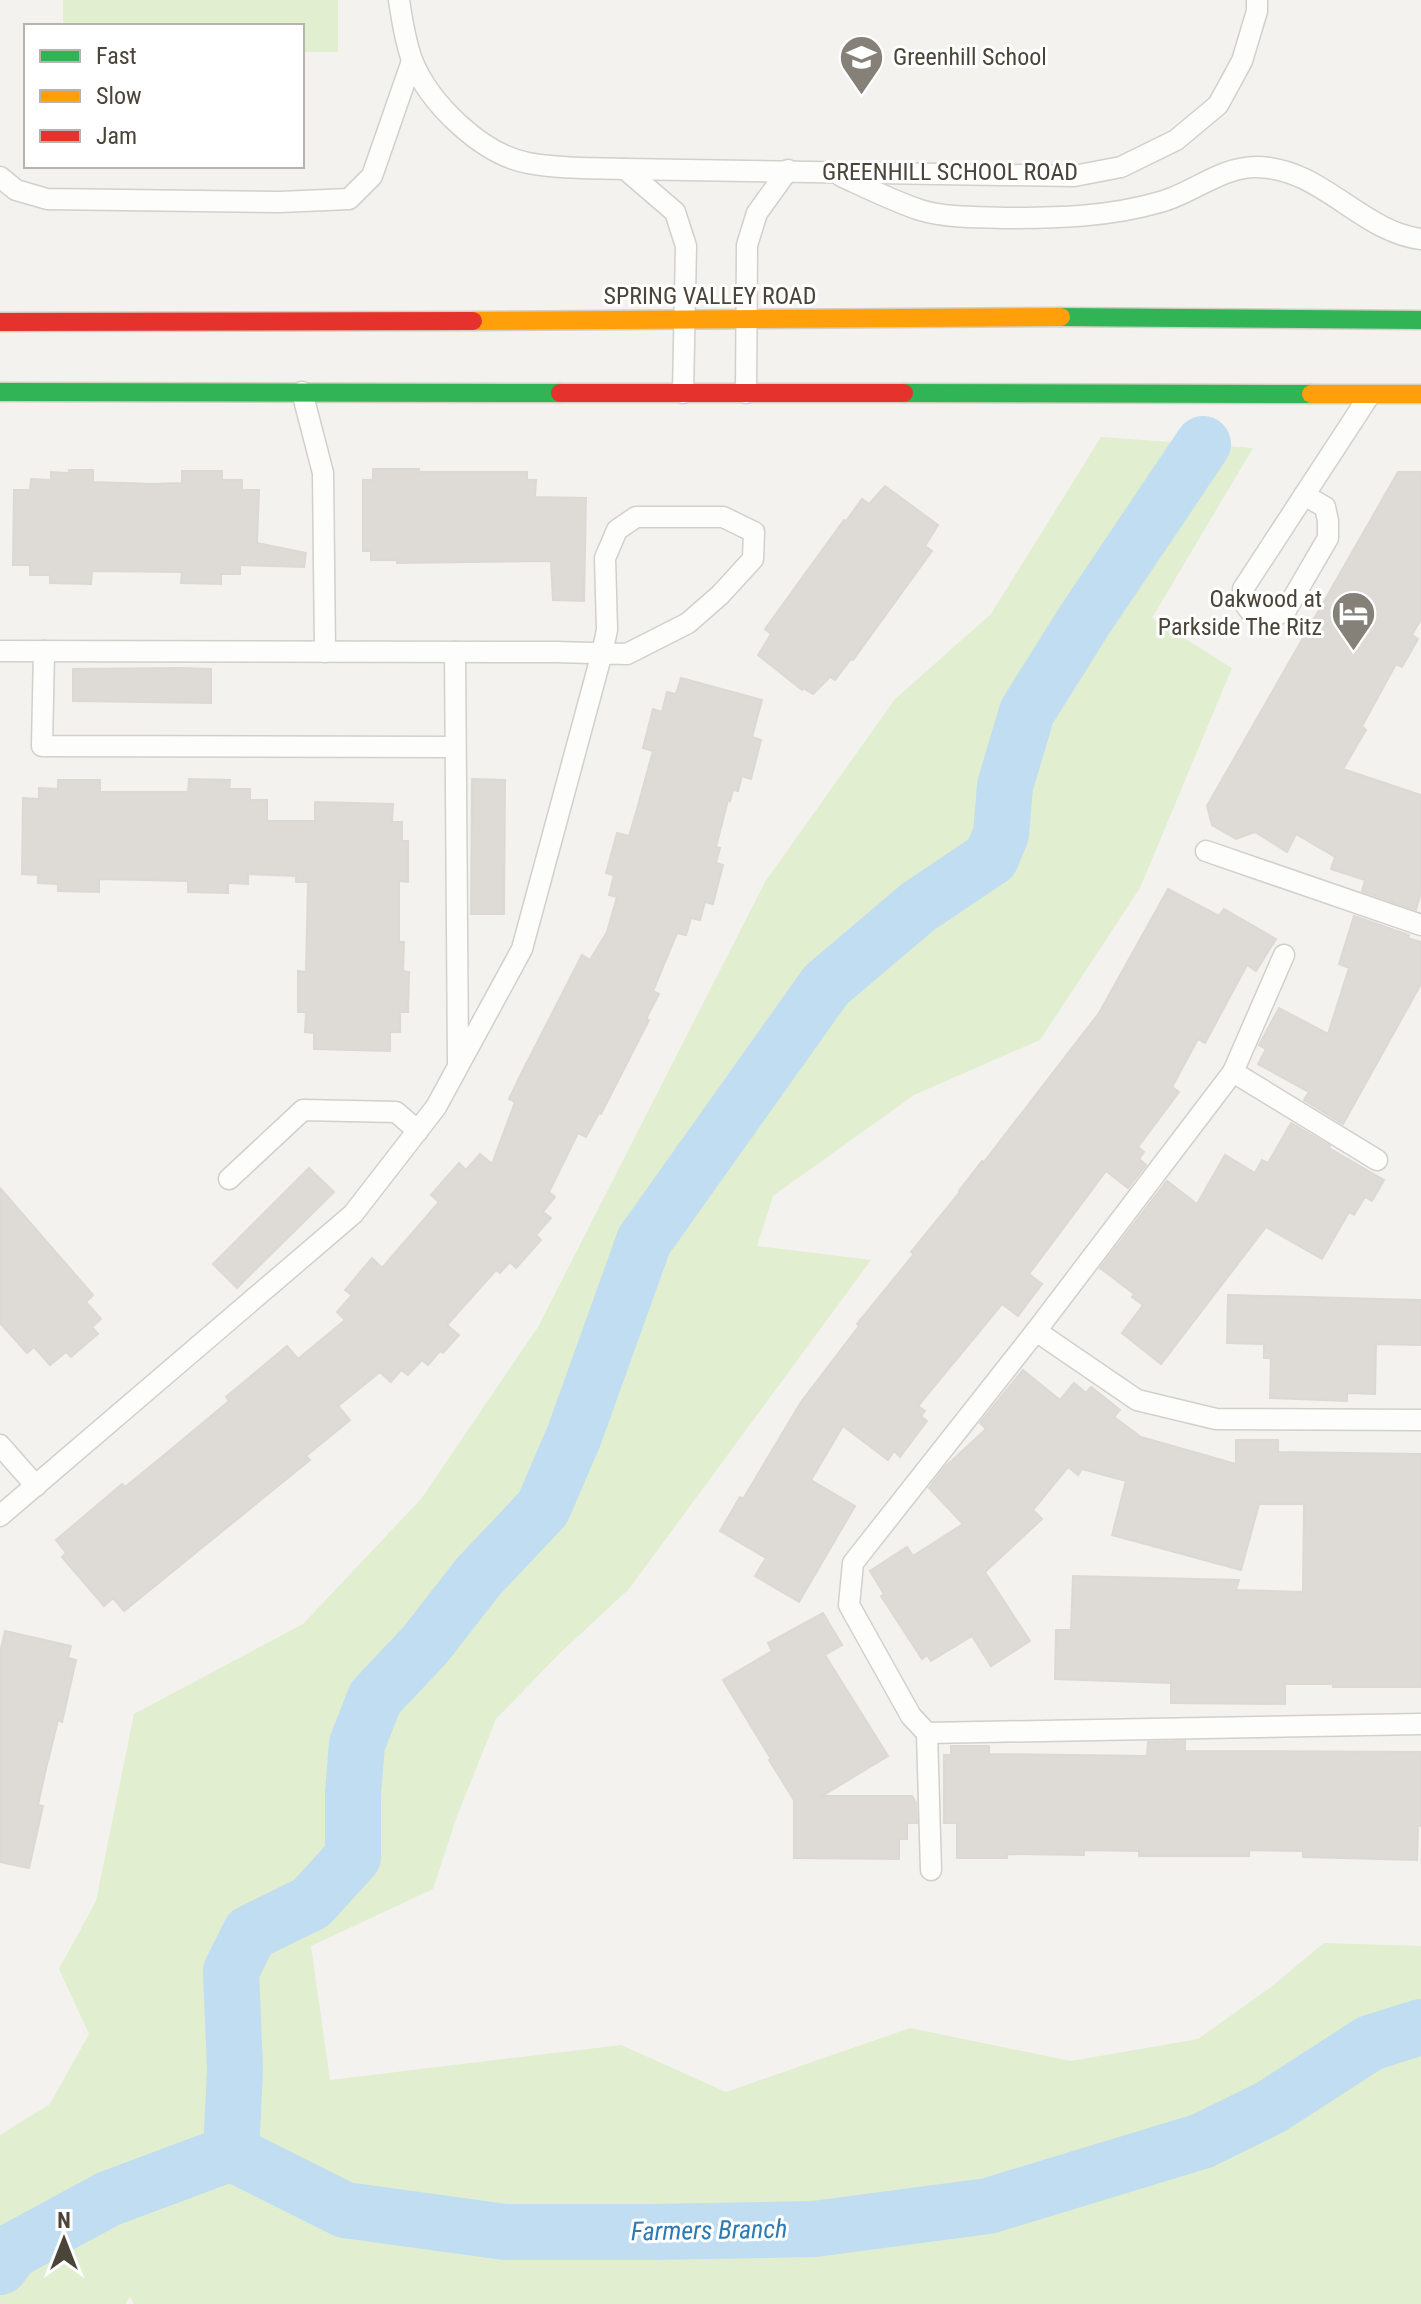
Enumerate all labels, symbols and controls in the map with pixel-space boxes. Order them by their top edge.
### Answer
legend [24,24,304,168]
school or university icon: Greenhill School [838,33,886,96]
text: Fast [96,42,137,70]
place label: Greenhill School [893,43,1047,71]
text: Slow [96,82,142,110]
text: Jam [96,122,137,150]
street label: GREENHILL SCHOOL ROAD [822,158,1078,186]
street label: SPRING VALLEY ROAD [604,282,816,310]
place label: Oakwood at Parkside The Ritz [1158,585,1322,641]
hotel icon: Oakwood at Parkside The Ritz [1329,589,1377,652]
north arrow [24,2200,104,2280]
text: N [57,2208,71,2233]
water label: Farmers Branch [631,2214,787,2246]

